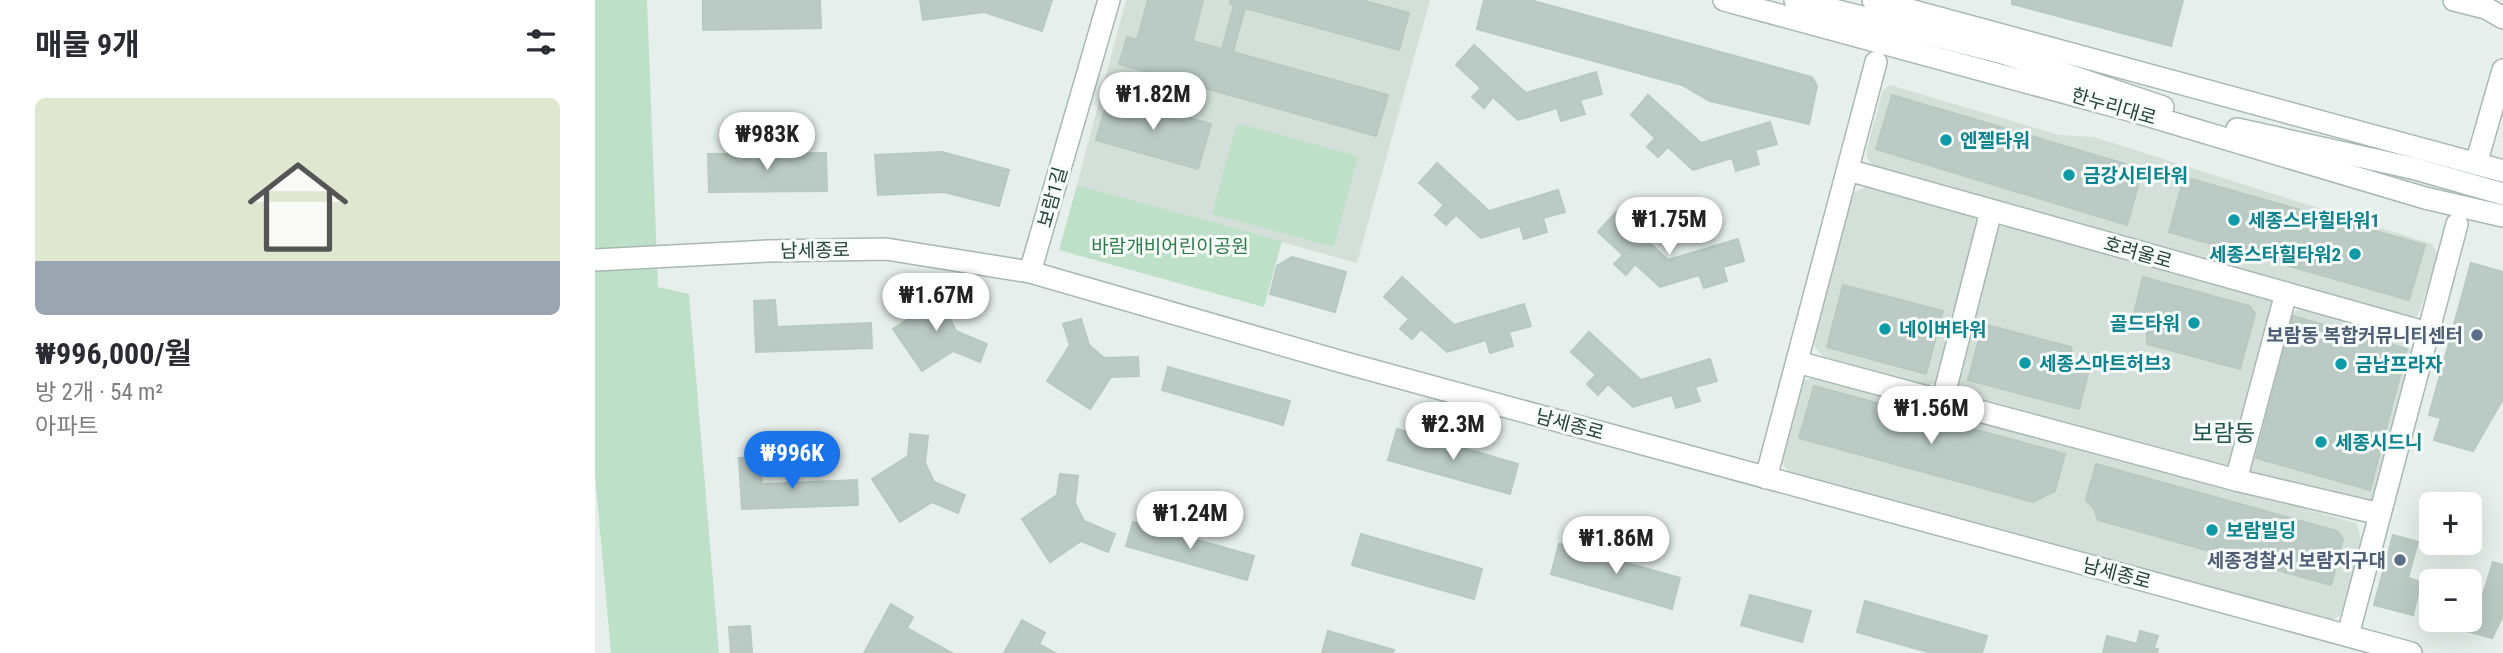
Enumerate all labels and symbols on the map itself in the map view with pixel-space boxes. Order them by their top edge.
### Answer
pin: ₩1.82M [1096,72,1210,132]
street label: 한누리대로 [2069,83,2159,130]
pin: ₩983K [718,113,816,172]
place label: 엔젤타워 [1960,129,2030,152]
marker: 엔젤타워 [1938,132,1954,148]
street label: 보람1길 [1033,164,1072,230]
place label: 금강시티타워 [2083,164,2188,187]
marker: 금강시티타워 [2061,167,2077,183]
pin: ₩1.75M [1612,198,1726,257]
place label: 세종스타힐타워1 [2248,209,2380,232]
marker: 세종스타힐타워1 [2226,212,2242,228]
street label: 호려울로 [2101,232,2175,273]
park label: 바람개비어린이공원 [1091,235,1249,258]
street label: 남세종로 [780,238,850,263]
place label: 세종스타힐타워2 [2209,243,2341,266]
marker: 세종스타힐타워2 [2347,246,2363,262]
pin: ₩1.67M [879,274,993,333]
place label: 골드타워 [2110,312,2180,335]
marker: 골드타워 [2186,315,2202,331]
place label: 네이버타워 [1899,318,1986,341]
marker: 네이버타워 [1877,321,1893,337]
place label: 보람동 복합커뮤니티센터 [2266,324,2463,347]
marker: 보람동 복합커뮤니티센터 [2469,327,2485,343]
place label: 세종스마트허브3 [2039,352,2171,375]
place label: 금남프라자 [2355,353,2443,376]
marker: 세종스마트허브3 [2017,355,2033,371]
marker: 금남프라자 [2333,356,2349,372]
pin: ₩1.56M [1874,386,1988,446]
pin: ₩2.3M [1404,402,1502,462]
street label: 남세종로 [1533,404,1607,445]
district label: 보람동 [2192,420,2256,447]
place label: 세종시드니 [2335,431,2422,454]
pin: ₩996K [743,432,841,491]
marker: 세종시드니 [2313,434,2329,450]
pin: ₩1.24M [1133,491,1247,551]
pin: ₩1.86M [1559,516,1673,576]
place label: 보람빌딩 [2226,519,2296,542]
marker: 보람빌딩 [2204,522,2220,538]
place label: 세종경찰서 보람지구대 [2207,549,2386,572]
marker: 세종경찰서 보람지구대 [2392,552,2408,568]
street label: 남세종로 [2080,553,2154,594]

